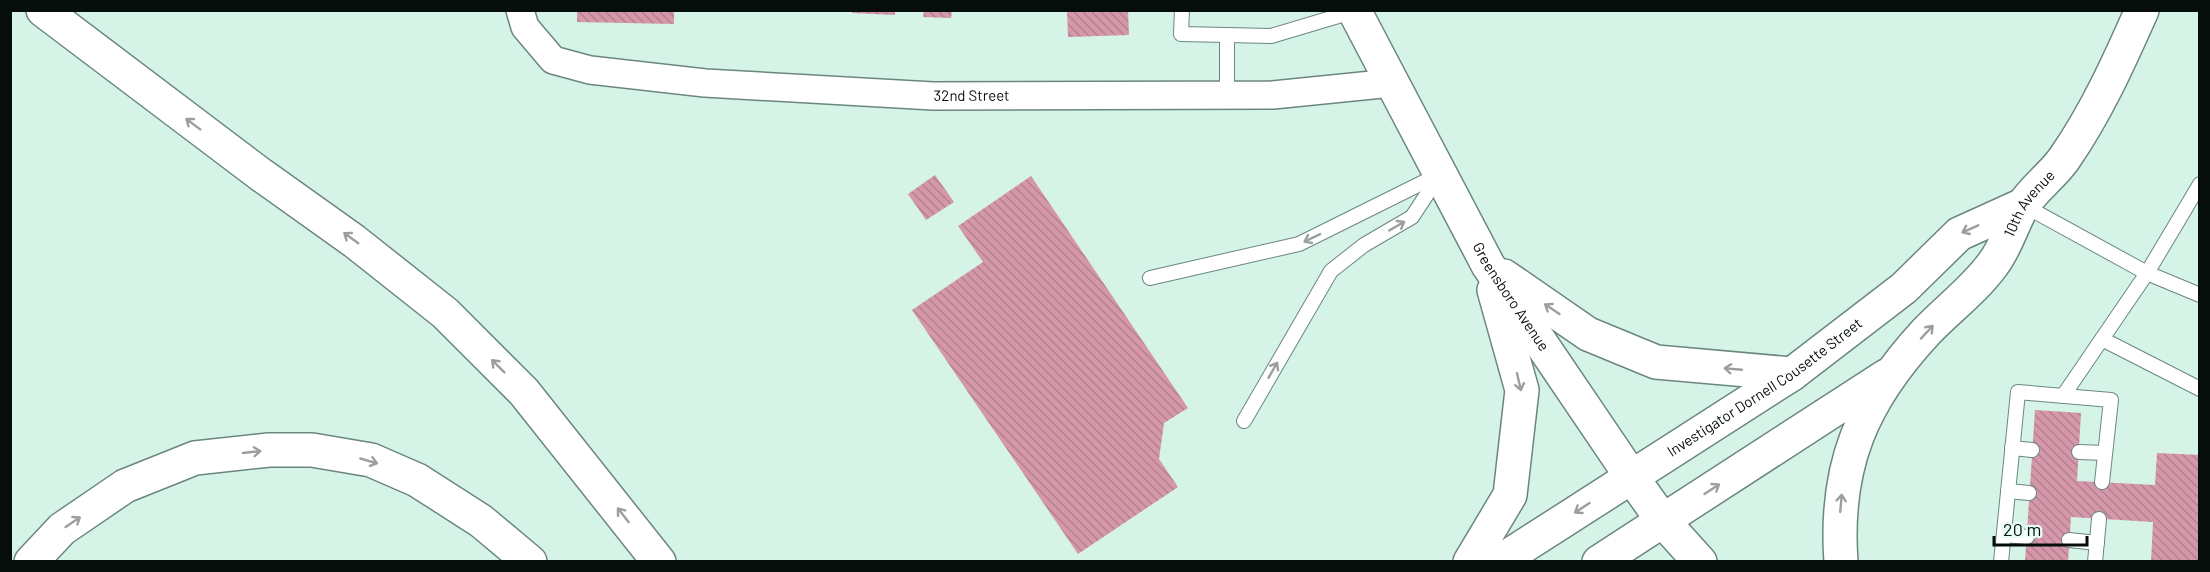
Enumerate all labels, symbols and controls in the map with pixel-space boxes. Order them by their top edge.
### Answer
street label: 32nd Street [934,86,1010,104]
one-way arrow [185,118,201,131]
street label: 10th Avenue [1999,166,2058,239]
one-way arrow [1388,220,1405,232]
one-way arrow [1961,225,1979,236]
one-way arrow [343,232,359,244]
one-way arrow [1304,232,1322,244]
street label: Greensboro Avenue [1470,239,1554,354]
one-way arrow [1544,303,1561,315]
street label: Investigator Dornell Cousette Street [1663,314,1865,460]
one-way arrow [1920,324,1934,339]
one-way arrow [490,358,505,373]
one-way arrow [1267,362,1279,379]
one-way arrow [1724,363,1744,374]
one-way arrow [1514,372,1525,391]
one-way arrow [241,446,261,457]
one-way arrow [359,456,378,467]
one-way arrow [1703,483,1720,495]
one-way arrow [1836,494,1847,514]
one-way arrow [1573,501,1590,514]
one-way arrow [617,508,629,524]
scale bar [1994,509,2087,547]
one-way arrow [65,516,81,528]
text: 20 m [2003,518,2041,540]

